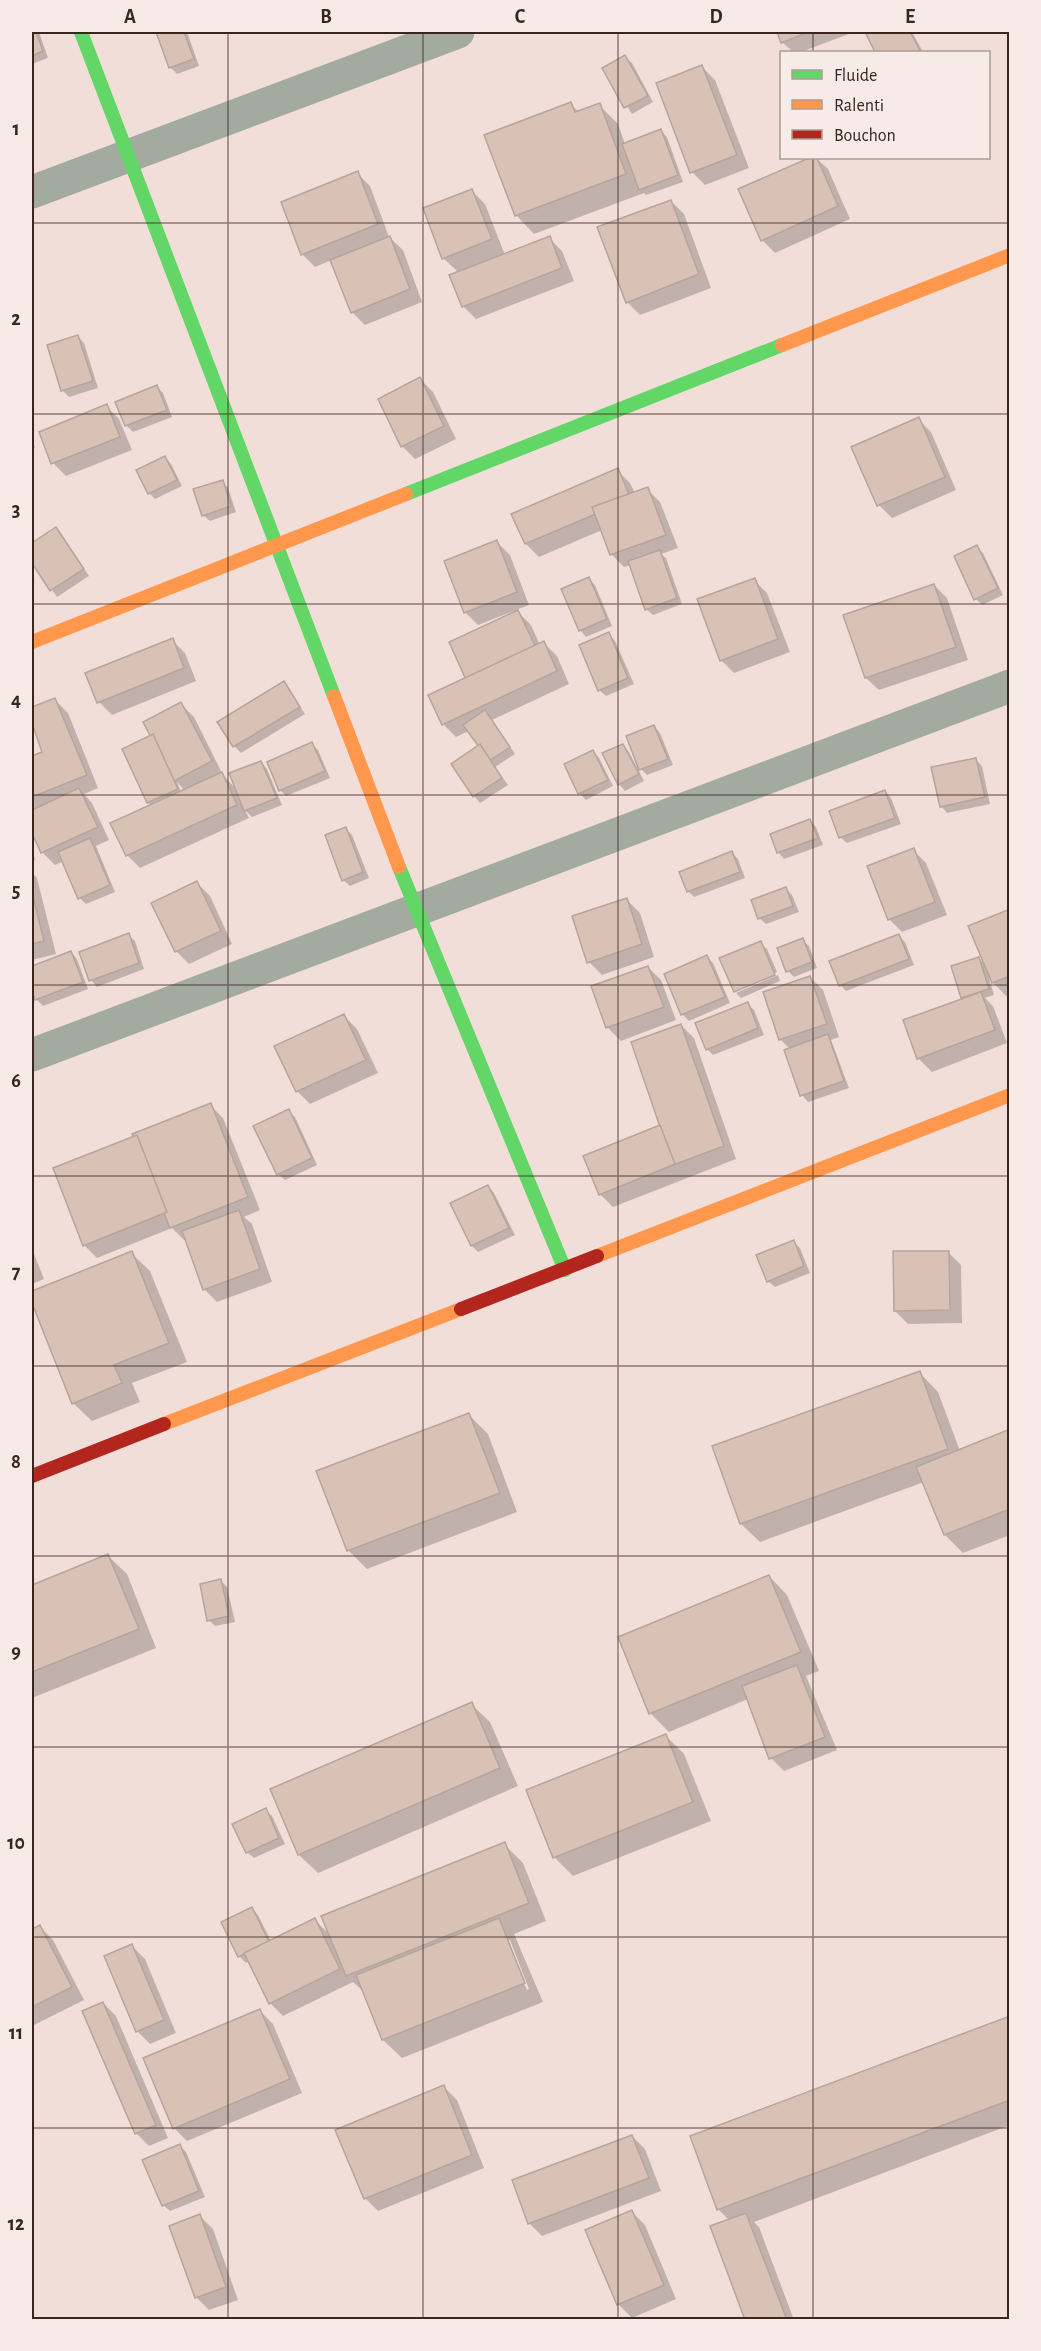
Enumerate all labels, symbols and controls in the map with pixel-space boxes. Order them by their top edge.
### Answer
text: A [124,7,136,27]
text: B [320,7,332,27]
text: C [515,7,526,27]
text: D [709,7,723,27]
text: E [905,7,915,27]
legend [780,51,990,159]
text: Fluide [834,67,877,85]
text: Ralenti [834,97,884,115]
text: 1 [12,119,20,139]
text: Bouchon [834,127,896,145]
text: 2 [11,309,21,329]
text: 3 [12,500,20,520]
text: 4 [11,690,21,710]
text: 5 [12,881,20,901]
text: 6 [11,1071,21,1091]
text: 7 [12,1262,21,1282]
text: 8 [11,1452,21,1472]
text: 9 [11,1642,21,1662]
text: 10 [7,1833,25,1853]
text: 11 [9,2023,23,2043]
text: 12 [8,2214,24,2234]

